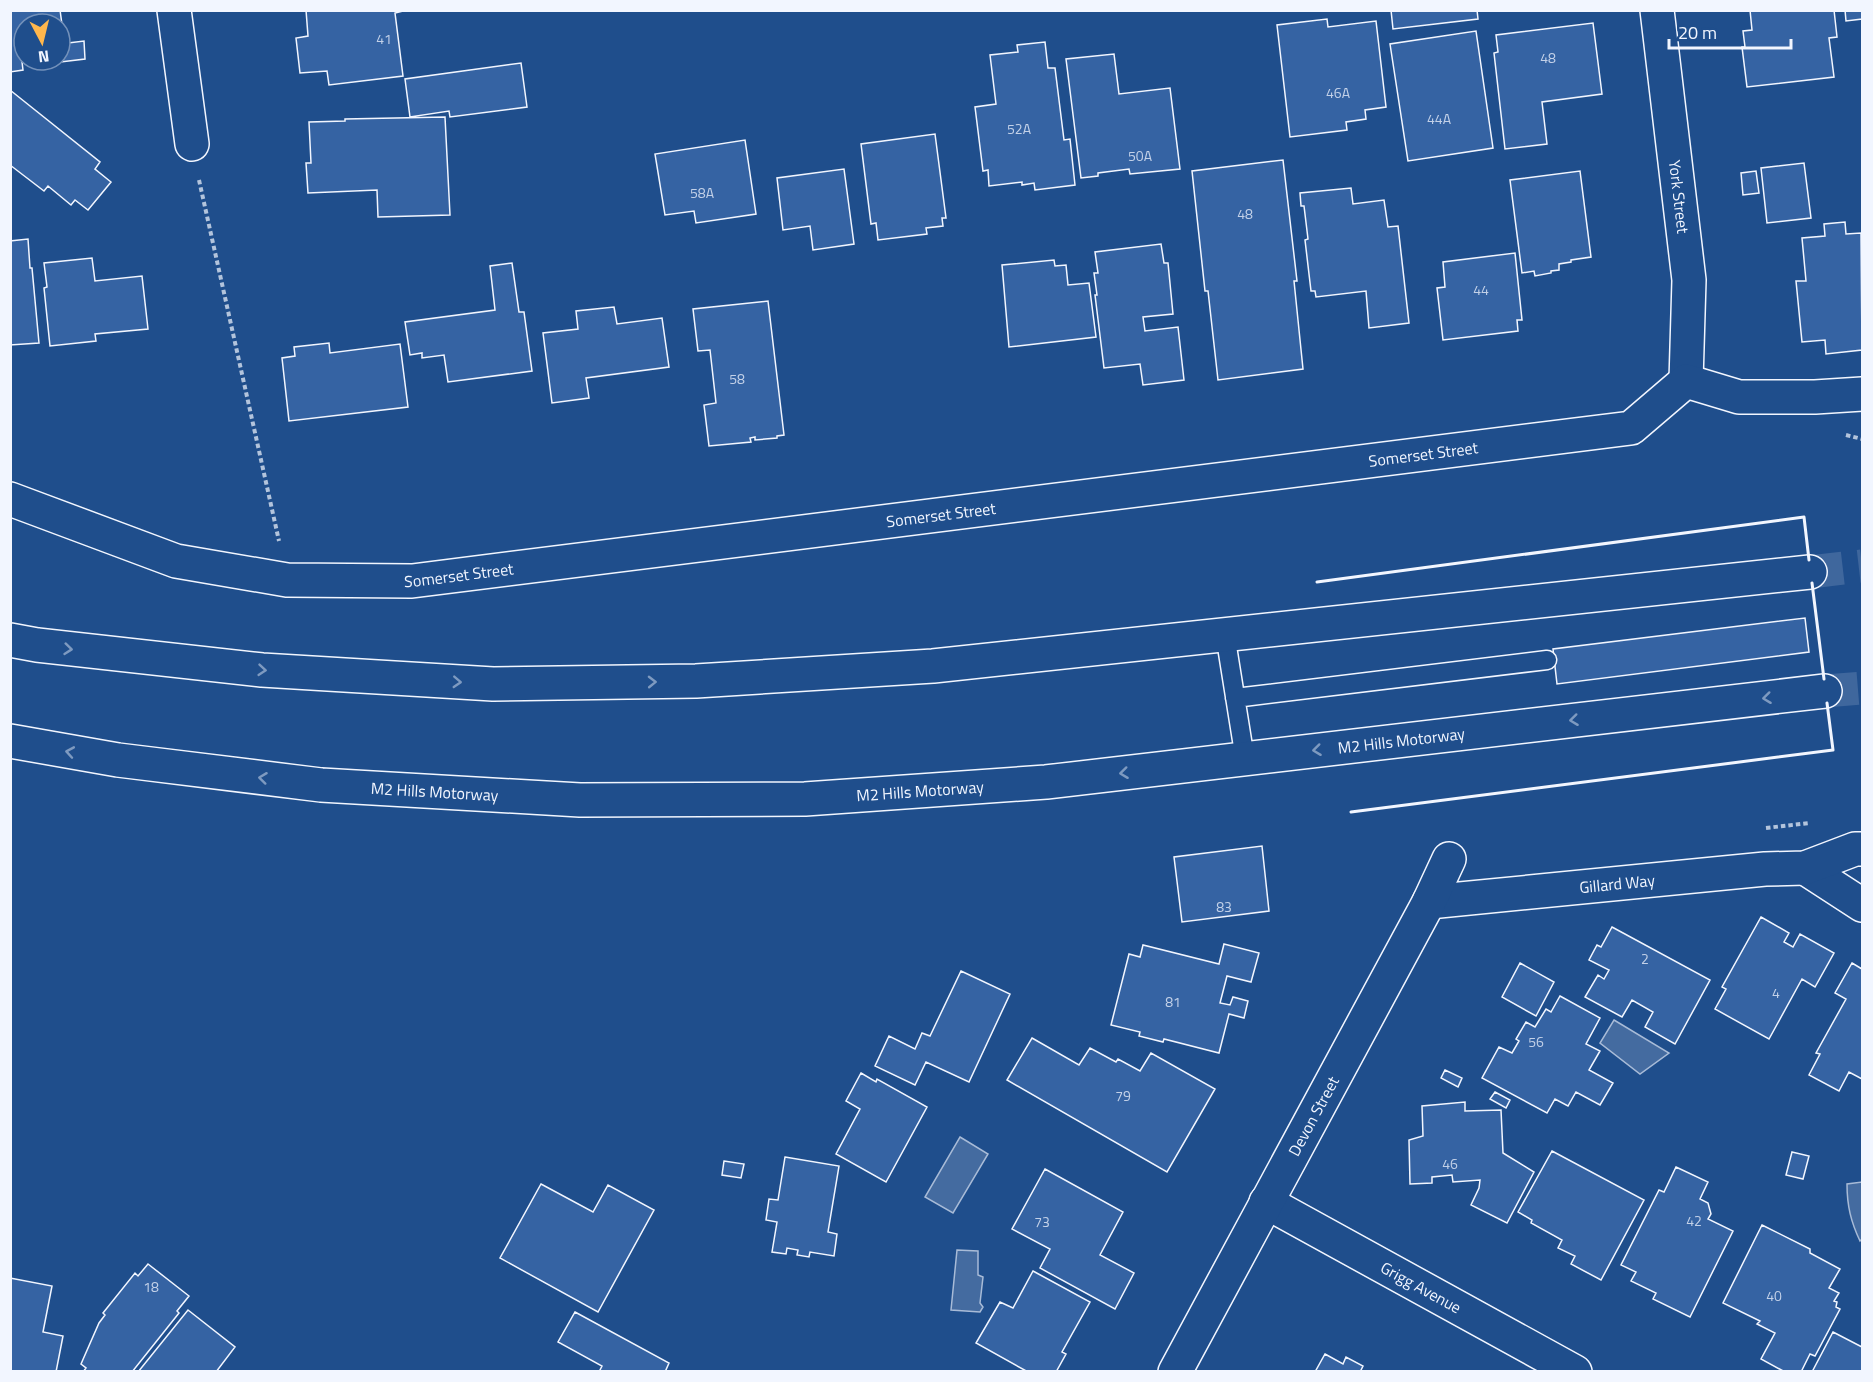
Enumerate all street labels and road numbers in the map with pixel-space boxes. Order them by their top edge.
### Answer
street label: York Street [1663,159,1695,235]
street label: Somerset Street [1367,435,1480,473]
street label: Somerset Street [885,496,998,533]
street label: Somerset Street [404,556,515,593]
street label: M2 Hills Motorway [1336,721,1467,760]
street label: M2 Hills Motorway [855,774,985,807]
street label: M2 Hills Motorway [370,776,499,807]
street label: Gillard Way [1578,868,1656,899]
street label: Devon Street [1282,1071,1345,1160]
street label: Grigg Avenue [1376,1255,1466,1319]

